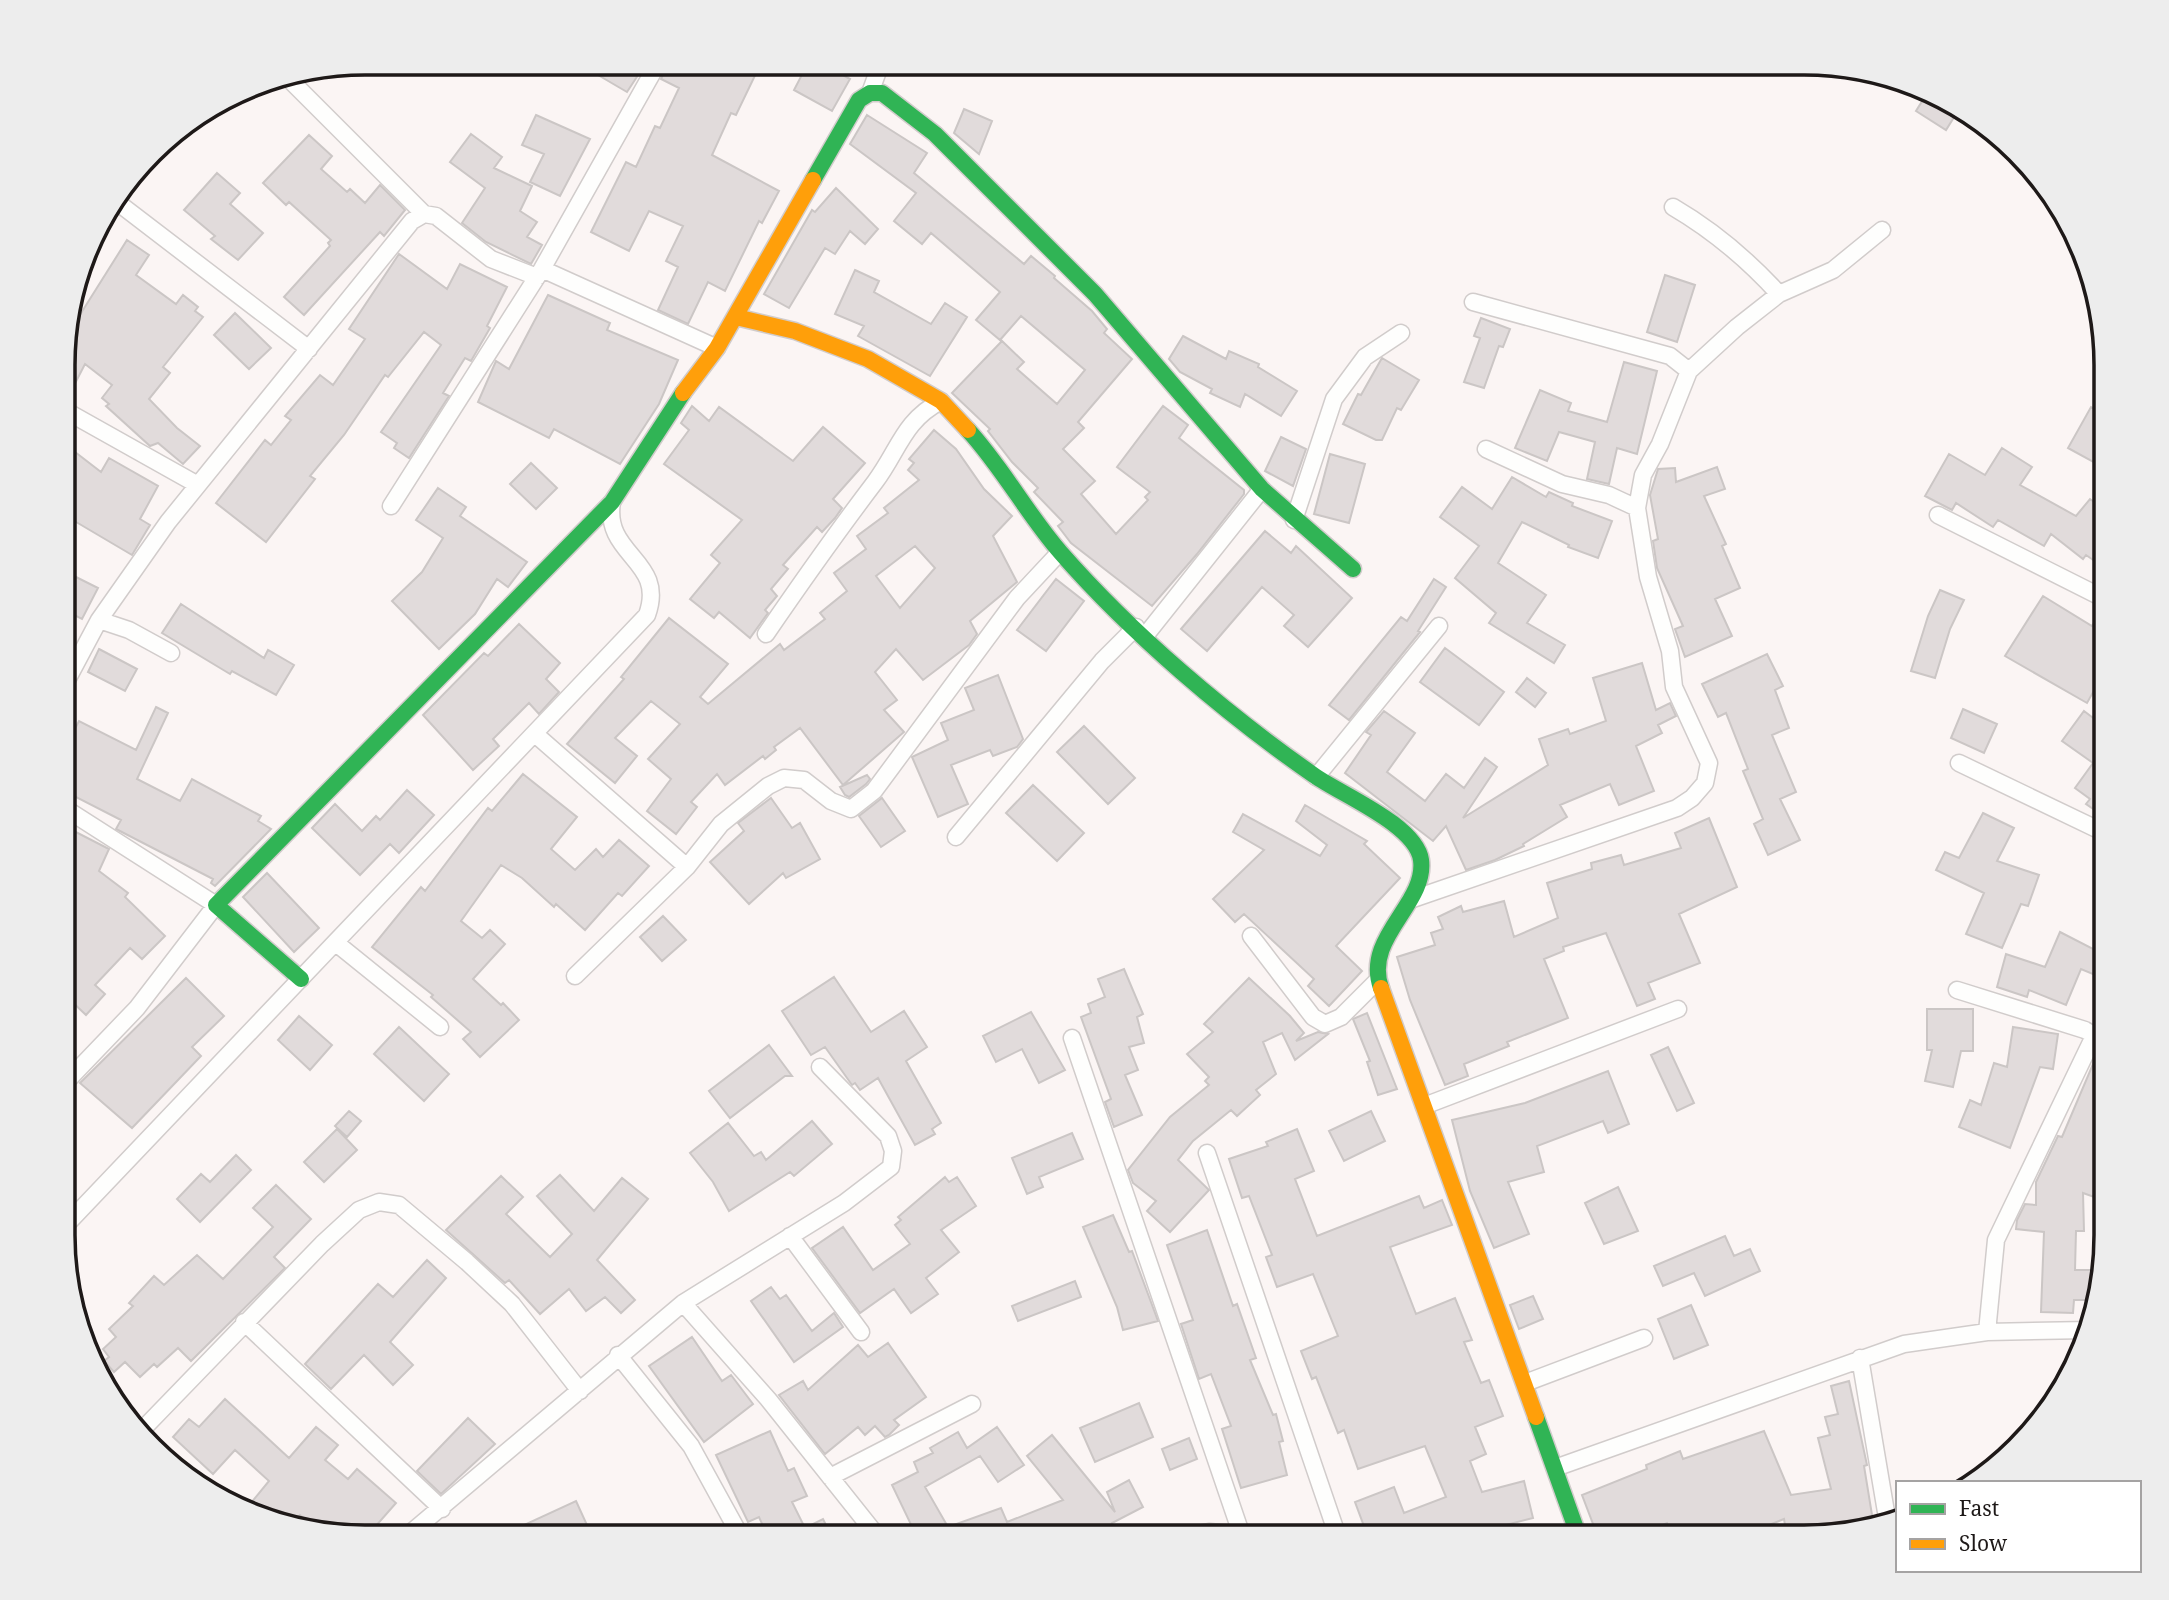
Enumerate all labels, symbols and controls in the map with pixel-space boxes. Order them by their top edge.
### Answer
legend [1896,1481,2141,1572]
text: Fast [1959,1494,1999,1522]
text: Slow [1959,1529,2008,1557]

